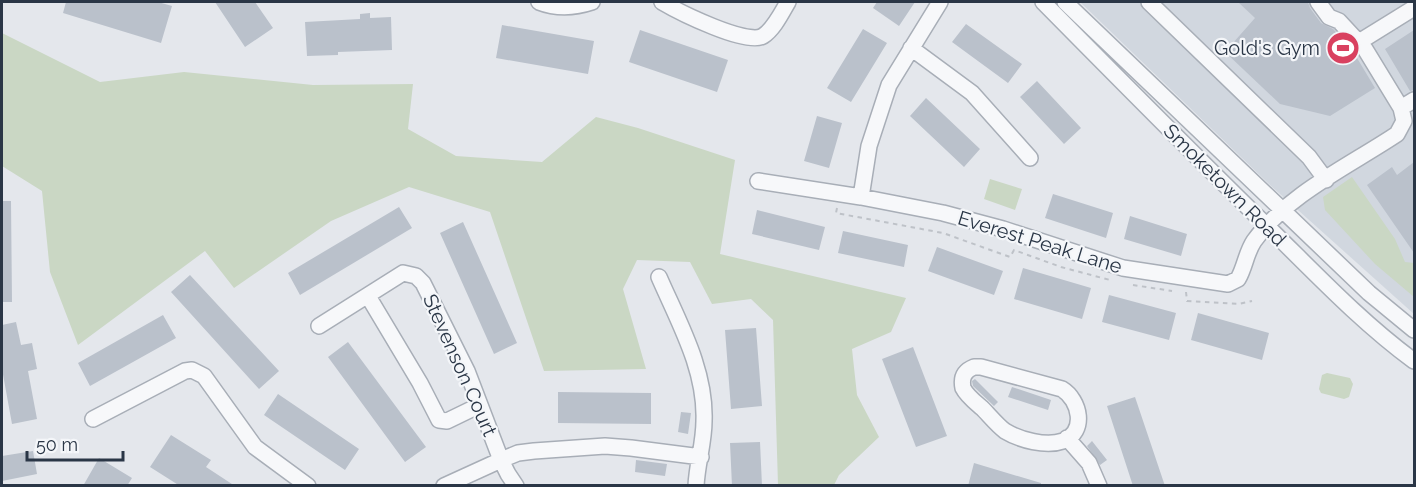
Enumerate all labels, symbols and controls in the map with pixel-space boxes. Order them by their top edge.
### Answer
sports icon: Gold's Gym [1325,30,1361,66]
place label: Gold's Gym [1214,36,1320,60]
street label: Smoketown Road [1159,119,1291,251]
street label: Everest Peak Lane [955,206,1125,278]
street label: Stevenson Court [418,290,502,440]
scale bar [27,424,123,462]
text: 50 m [36,434,78,455]

